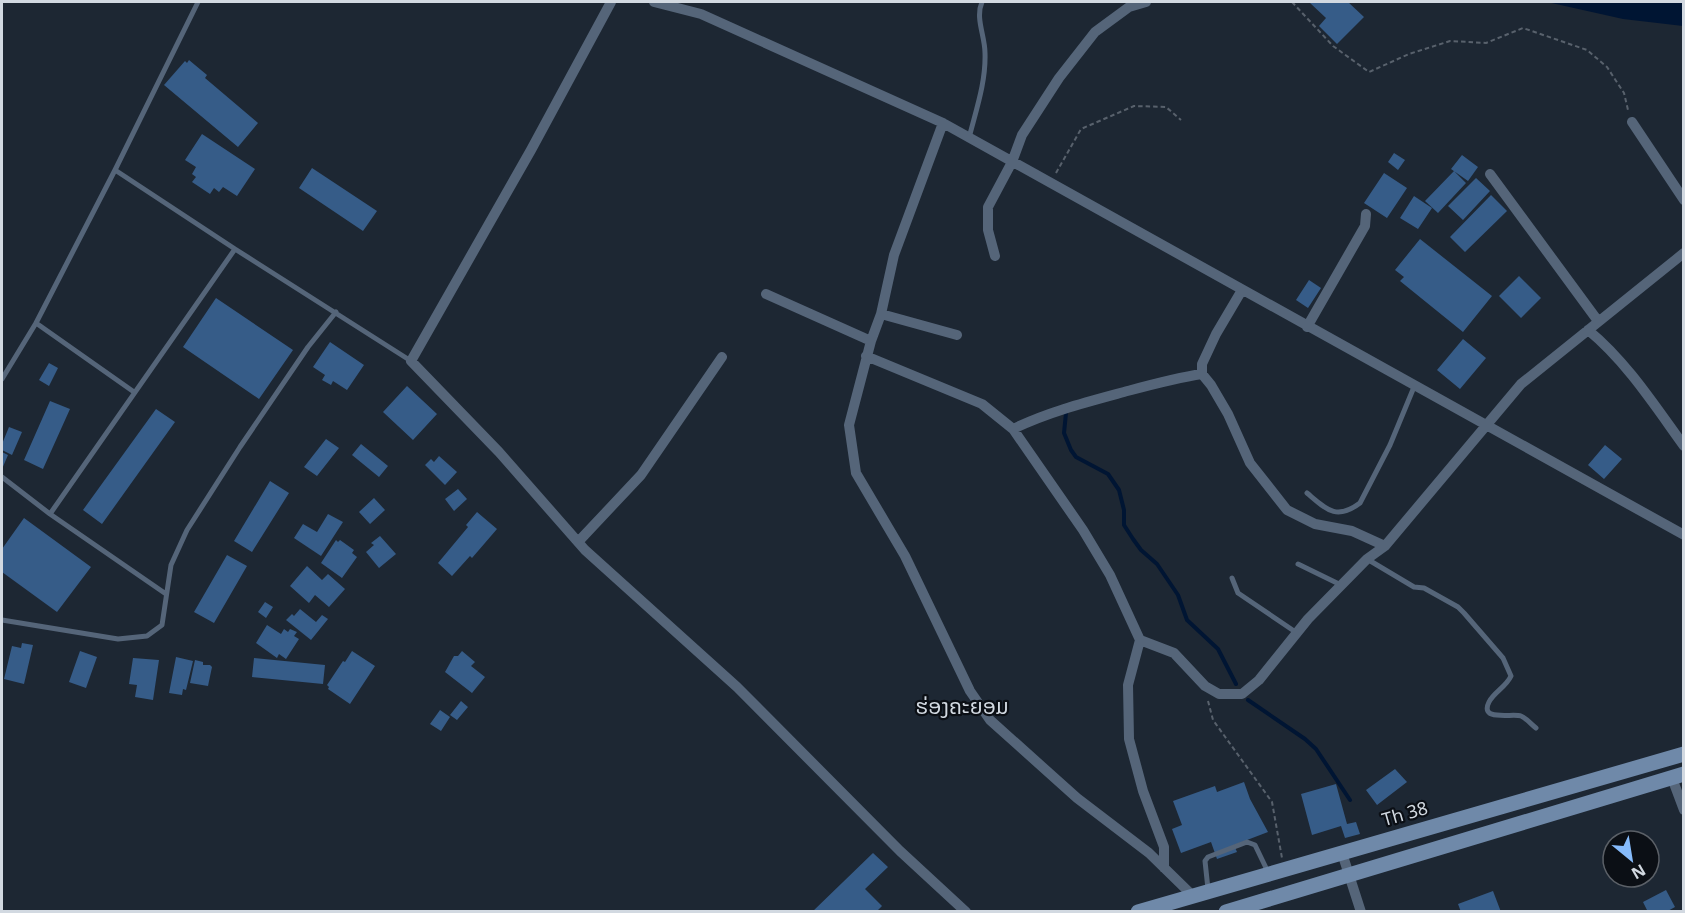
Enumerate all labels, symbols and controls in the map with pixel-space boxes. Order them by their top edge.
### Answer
district label: ຮ່ອງຄະຍອມ [915,692,1009,720]
street label: Th 38 [1379,795,1430,831]
north arrow [1601,829,1661,889]
text: N [1627,859,1650,885]

